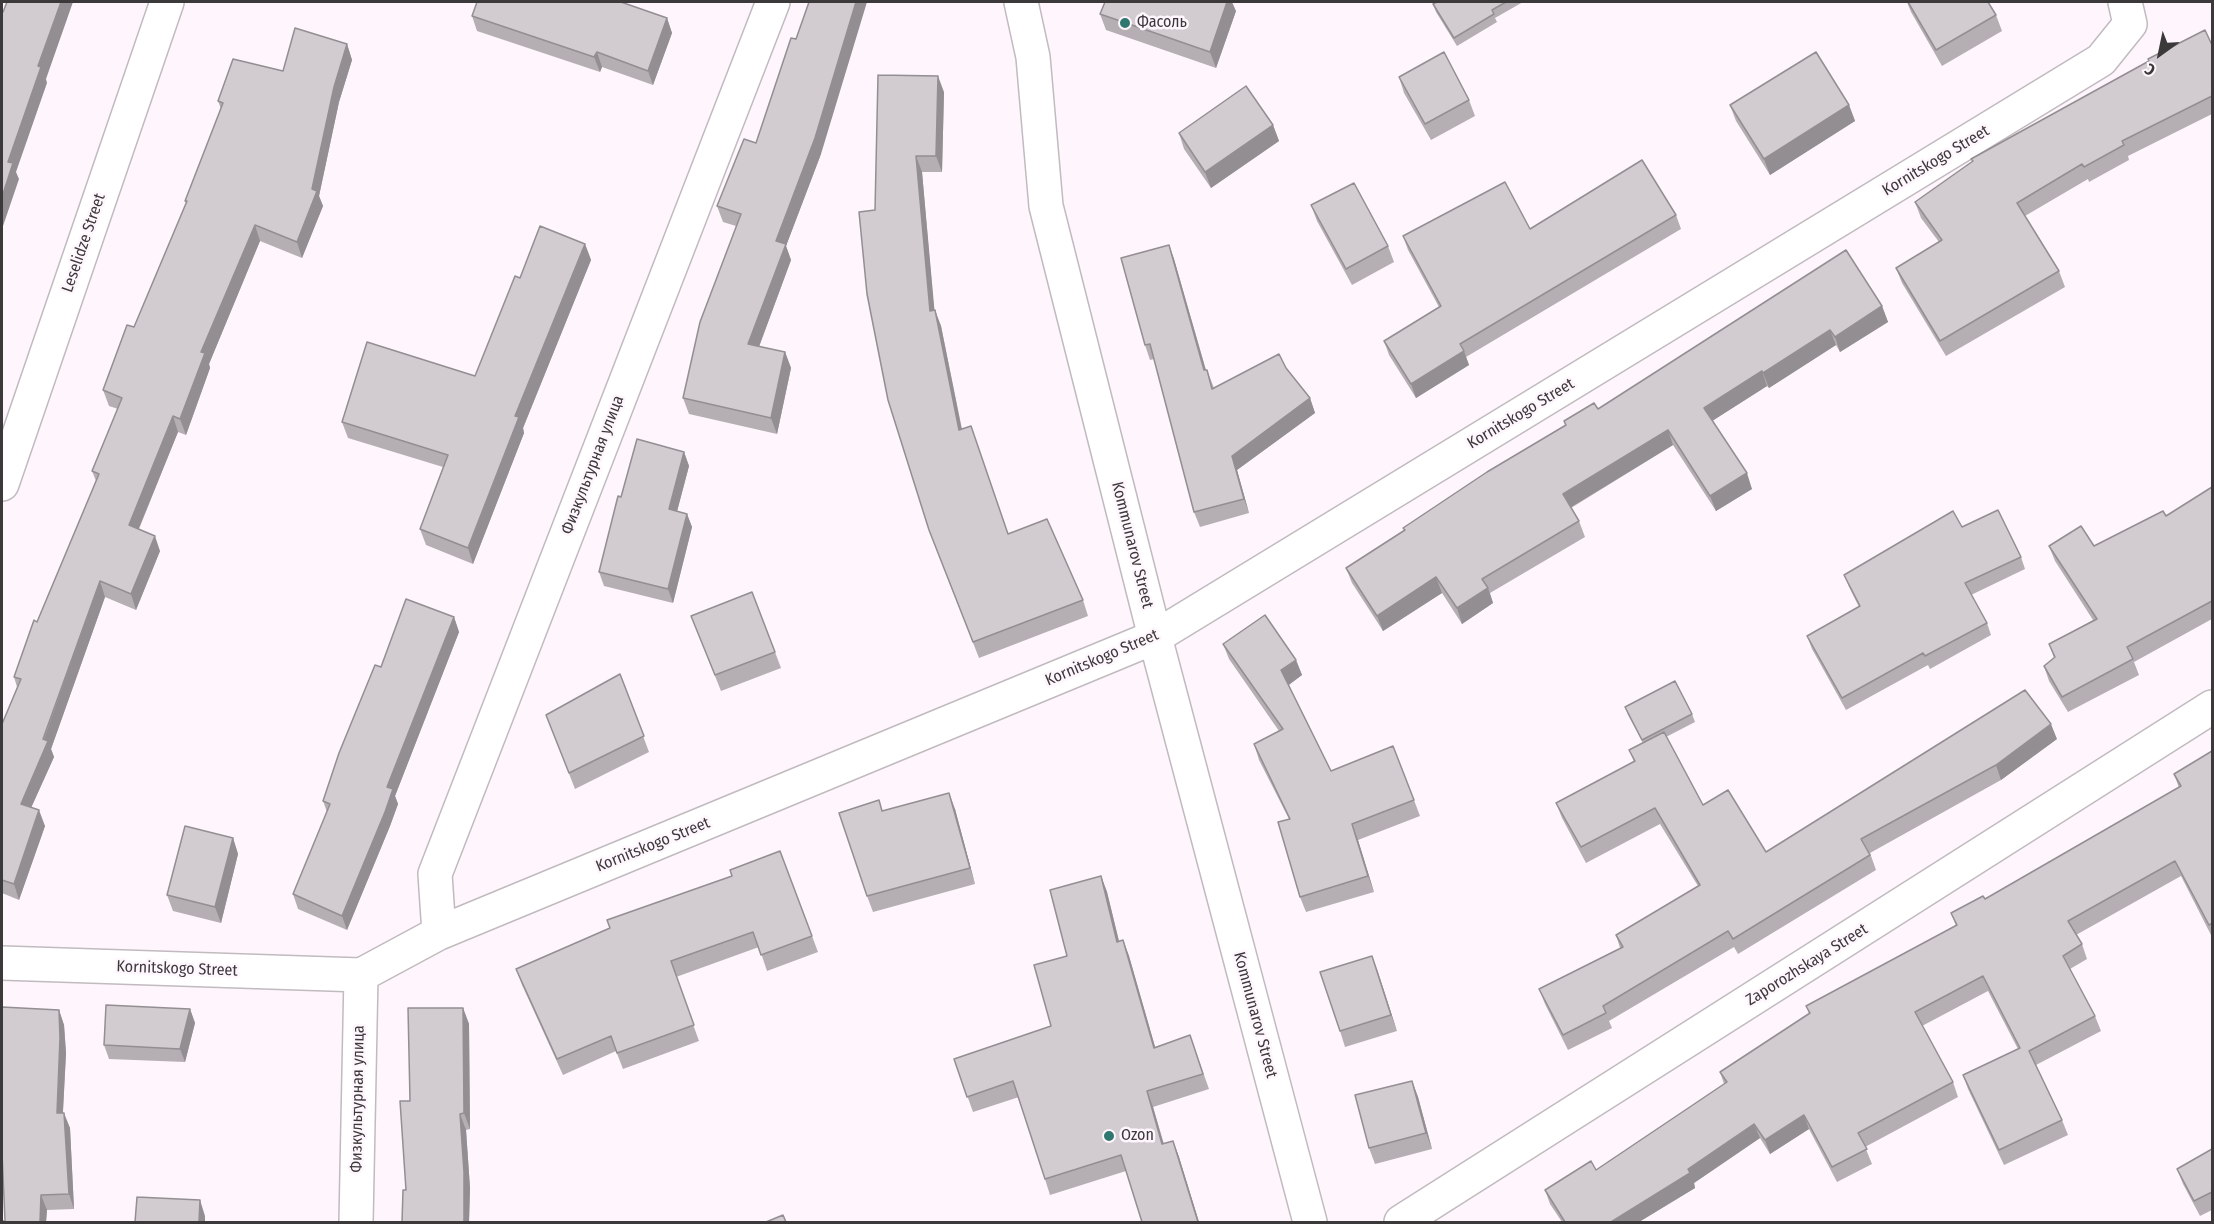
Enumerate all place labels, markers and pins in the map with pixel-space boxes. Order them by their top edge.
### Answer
place label: Фасоль [1137,13,1187,33]
marker: Фасоль [1118,16,1132,30]
place label: Ozon [1121,1126,1154,1146]
marker: Ozon [1102,1129,1116,1143]

